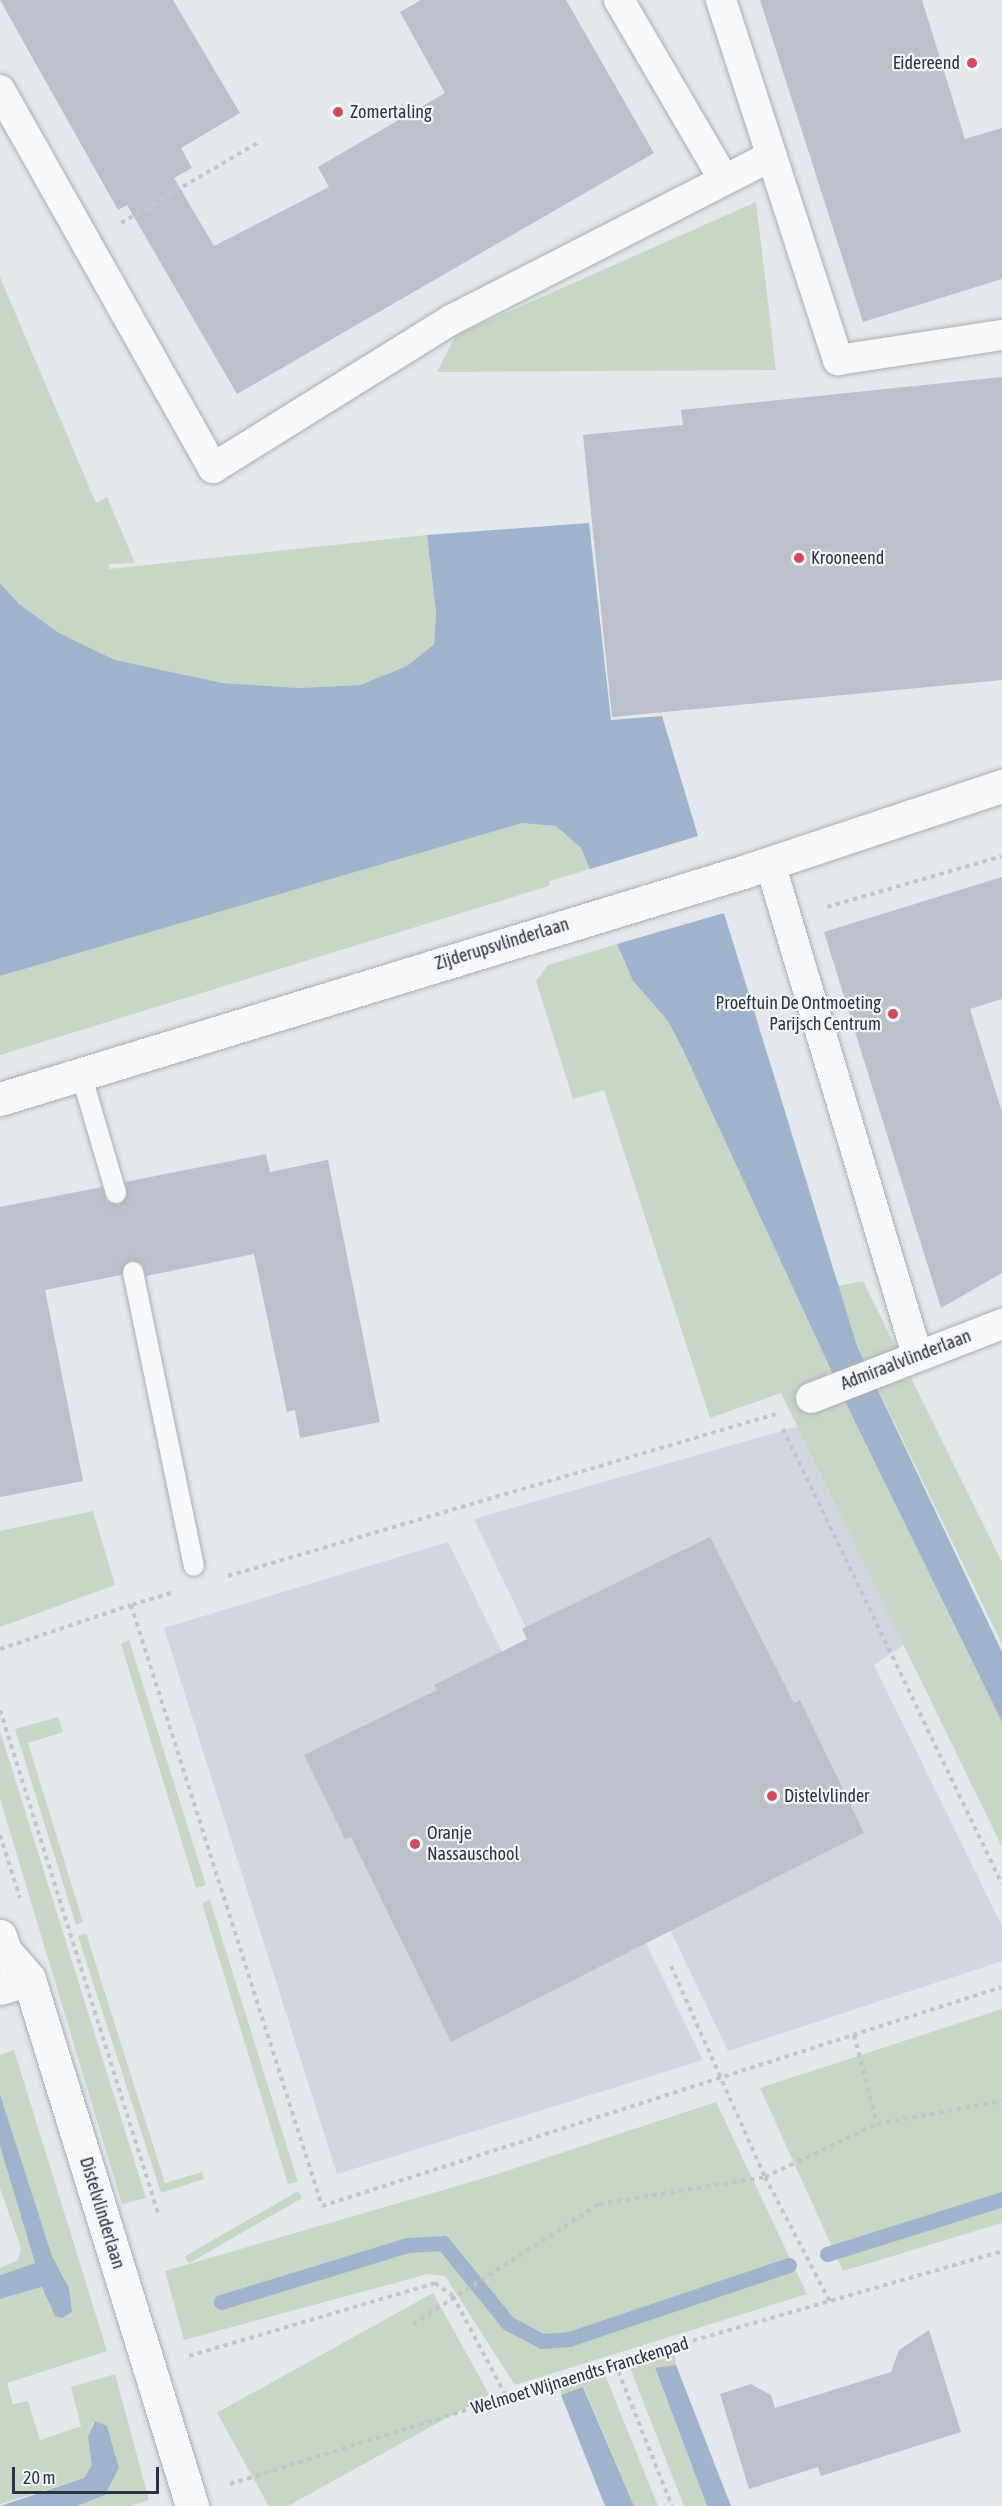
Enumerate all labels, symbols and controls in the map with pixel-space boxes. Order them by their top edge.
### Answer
place label: Eidereend [893,52,960,74]
marker: Eidereend [965,56,979,70]
place label: Zomertaling [350,101,432,123]
marker: Zomertaling [331,105,345,119]
place label: Krooneend [811,547,884,569]
marker: Krooneend [792,551,806,565]
street label: Zijderupsvlinderlaan [432,913,572,975]
place label: Proeftuin De Ontmoeting Parijsch Centrum [716,993,881,1036]
marker: Proeftuin De Ontmoeting Parijsch Centrum [886,1007,900,1021]
street label: Admiraalvlinderlaan [838,1325,974,1395]
place label: Distelvlinder [784,1785,869,1807]
marker: Distelvlinder [765,1789,779,1803]
place label: Oranje Nassauschool [427,1823,519,1866]
marker: Oranje Nassauschool [408,1837,422,1851]
street label: Distelvlinderlaan [75,2155,129,2271]
street label: Welmoet Wijnaendts Franckenpad [469,2333,691,2419]
scale bar [15,2455,162,2493]
text: 20 m [23,2467,55,2488]

